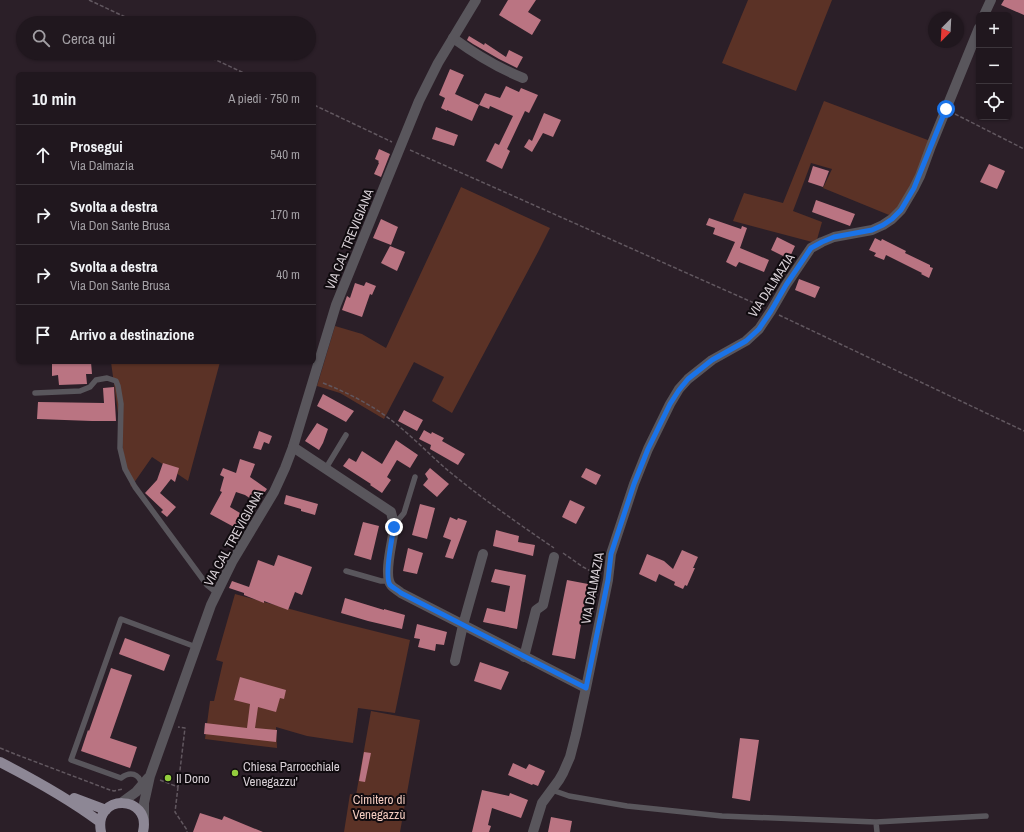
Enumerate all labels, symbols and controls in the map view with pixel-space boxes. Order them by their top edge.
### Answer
north arrow [928,12,964,48]
map controls [976,12,1012,120]
button: + [976,12,1012,48]
search box [16,16,316,60]
icon: search [30,27,52,49]
text: Cerca qui [62,28,115,49]
button: − [976,48,1012,84]
button: locate [976,84,1012,120]
text: 10 min [32,87,76,110]
text: A piedi · 750 m [228,90,300,107]
route start [937,100,955,118]
text: Prosegui [70,136,123,157]
icon: ahead [32,144,54,166]
text: 540 m [270,146,300,163]
text: Via Dalmazia [70,157,134,174]
street label: VIA CAL TREVIGIANA [321,185,378,292]
text: Svolta a destra [70,196,158,217]
icon: right [32,204,54,226]
text: 170 m [270,206,300,223]
text: Via Don Sante Brusa [70,217,170,234]
street label: VIA DALMAZIA [744,249,799,320]
text: Svolta a destra [70,256,158,277]
icon: right [32,264,54,286]
text: 40 m [276,266,300,283]
text: Via Don Sante Brusa [70,277,170,294]
icon: arrive [32,324,54,346]
text: Arrivo a destinazione [70,324,194,345]
street label: VIA CAL TREVIGIANA [200,486,267,589]
route end [385,518,403,536]
street label: VIA DALMAZIA [577,550,608,625]
place label: Chiesa Parrocchiale Venegazzu' [243,758,340,790]
marker: Chiesa Parrocchiale Venegazzu' [230,768,240,778]
place label: Il Dono [176,770,210,787]
marker: Il Dono [163,773,173,783]
park label: Cimitero di Venegazzù [353,791,405,823]

